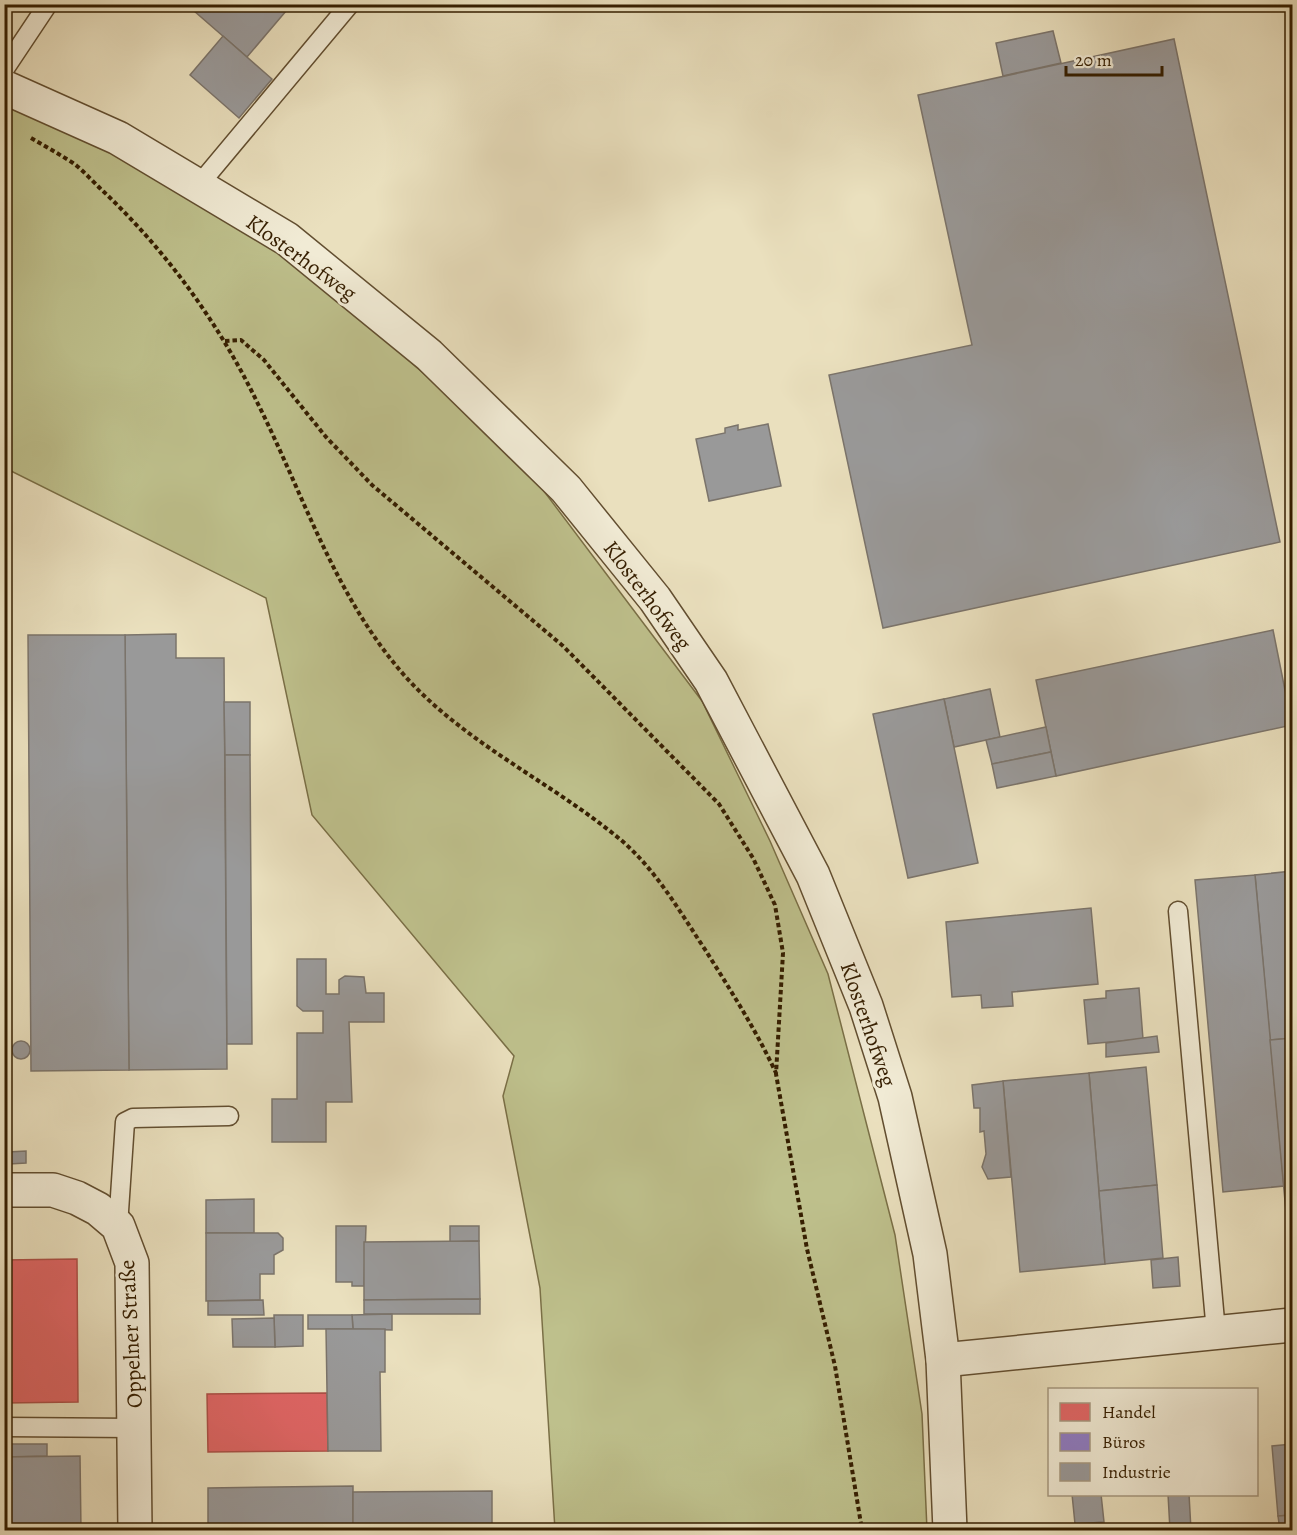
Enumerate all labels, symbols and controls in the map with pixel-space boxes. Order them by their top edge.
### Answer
scale bar [1066,39,1162,77]
text: 20 m [1075,48,1112,72]
street label: Klosterhofweg [240,207,363,308]
street label: Klosterhofweg [596,535,698,657]
street label: Klosterhofweg [833,958,903,1091]
street label: Oppelner Straße [112,1259,150,1409]
legend [1048,1388,1258,1496]
text: Handel [1102,1400,1156,1424]
text: Büros [1102,1430,1145,1454]
text: Industrie [1102,1460,1171,1484]

